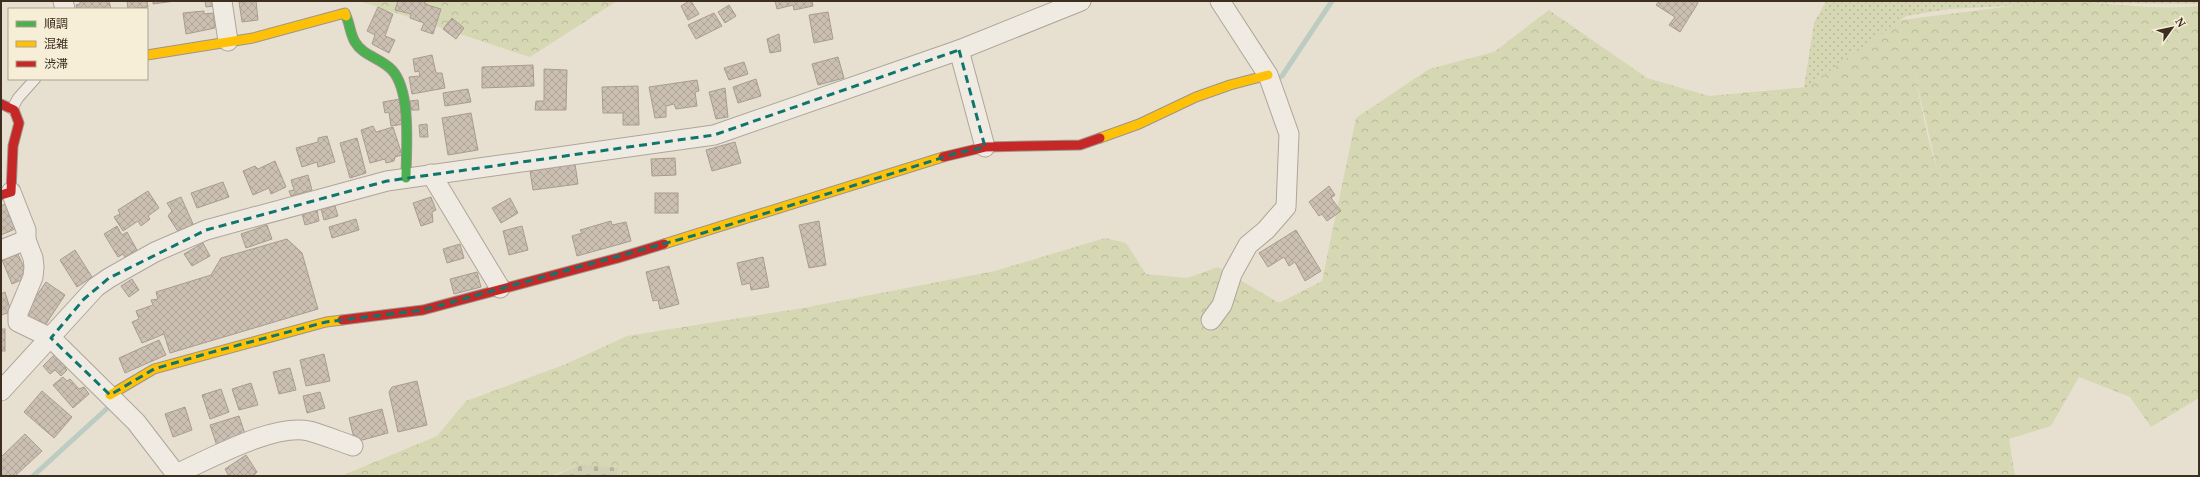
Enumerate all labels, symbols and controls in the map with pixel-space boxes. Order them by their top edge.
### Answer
legend [8,8,148,80]
north arrow [2152,8,2192,48]
text: 順調 [44,15,68,32]
text: N [2172,15,2190,30]
text: 混雑 [44,35,68,52]
text: 渋滞 [44,55,68,72]

